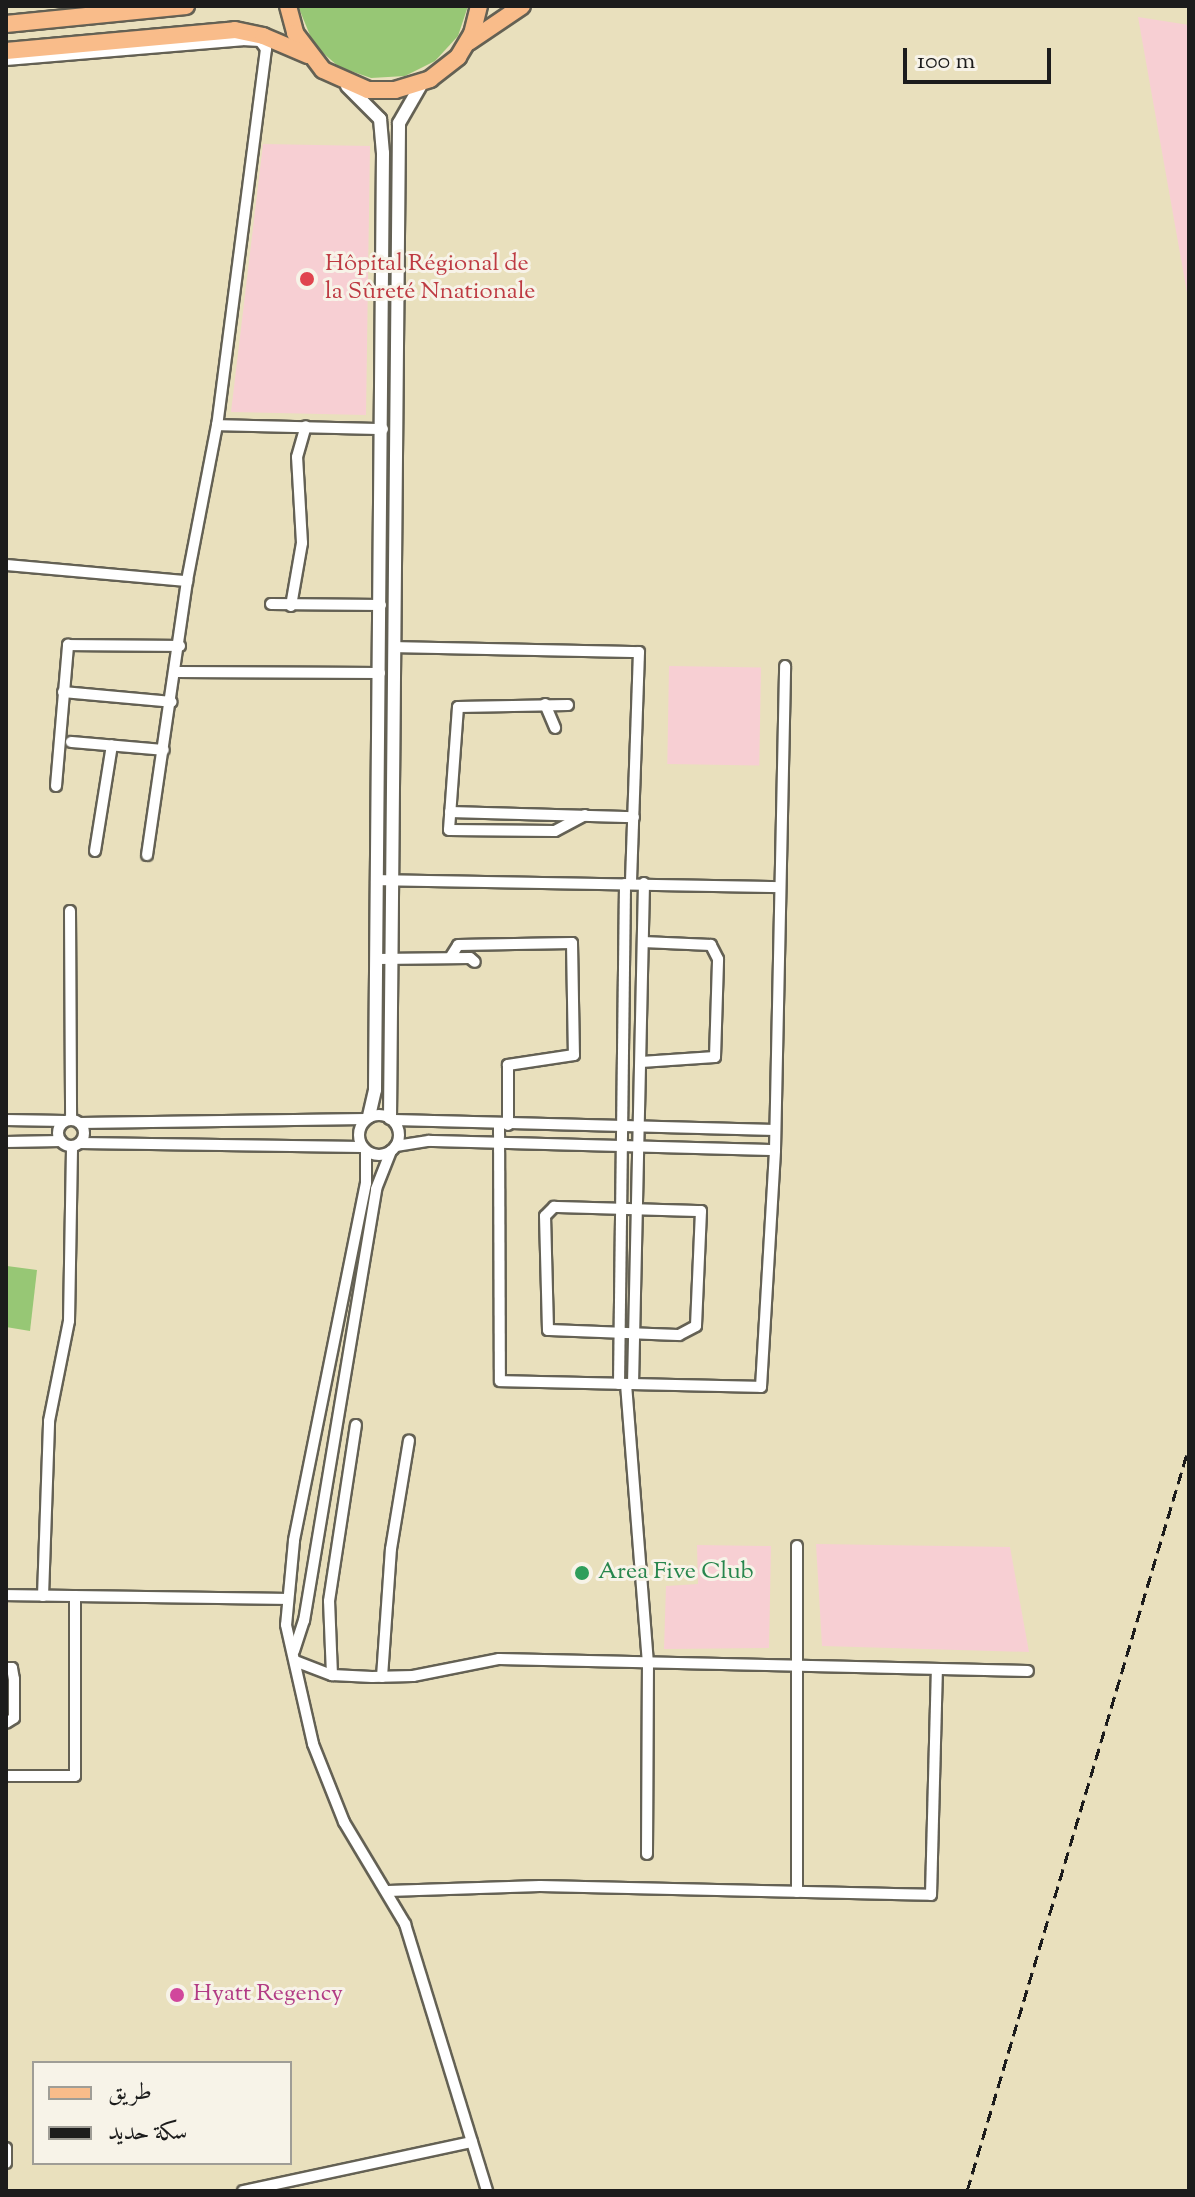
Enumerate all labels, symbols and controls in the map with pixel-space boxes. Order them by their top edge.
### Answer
scale bar [907,32,1055,82]
text: 100 m [917,45,975,79]
place label: Hôpital Régional de la Sûreté Nnationale [325,251,536,307]
marker: Hôpital Régional de la Sûreté Nnationale [296,268,318,290]
place label: Area Five Club [598,1559,754,1587]
marker: Area Five Club [573,1564,591,1582]
place label: Hyatt Regency [193,1981,343,2009]
marker: Hyatt Regency [168,1986,186,2004]
legend [32,2061,292,2165]
text: طريق [108,2076,152,2110]
text: سكة حديد [108,2116,187,2150]

